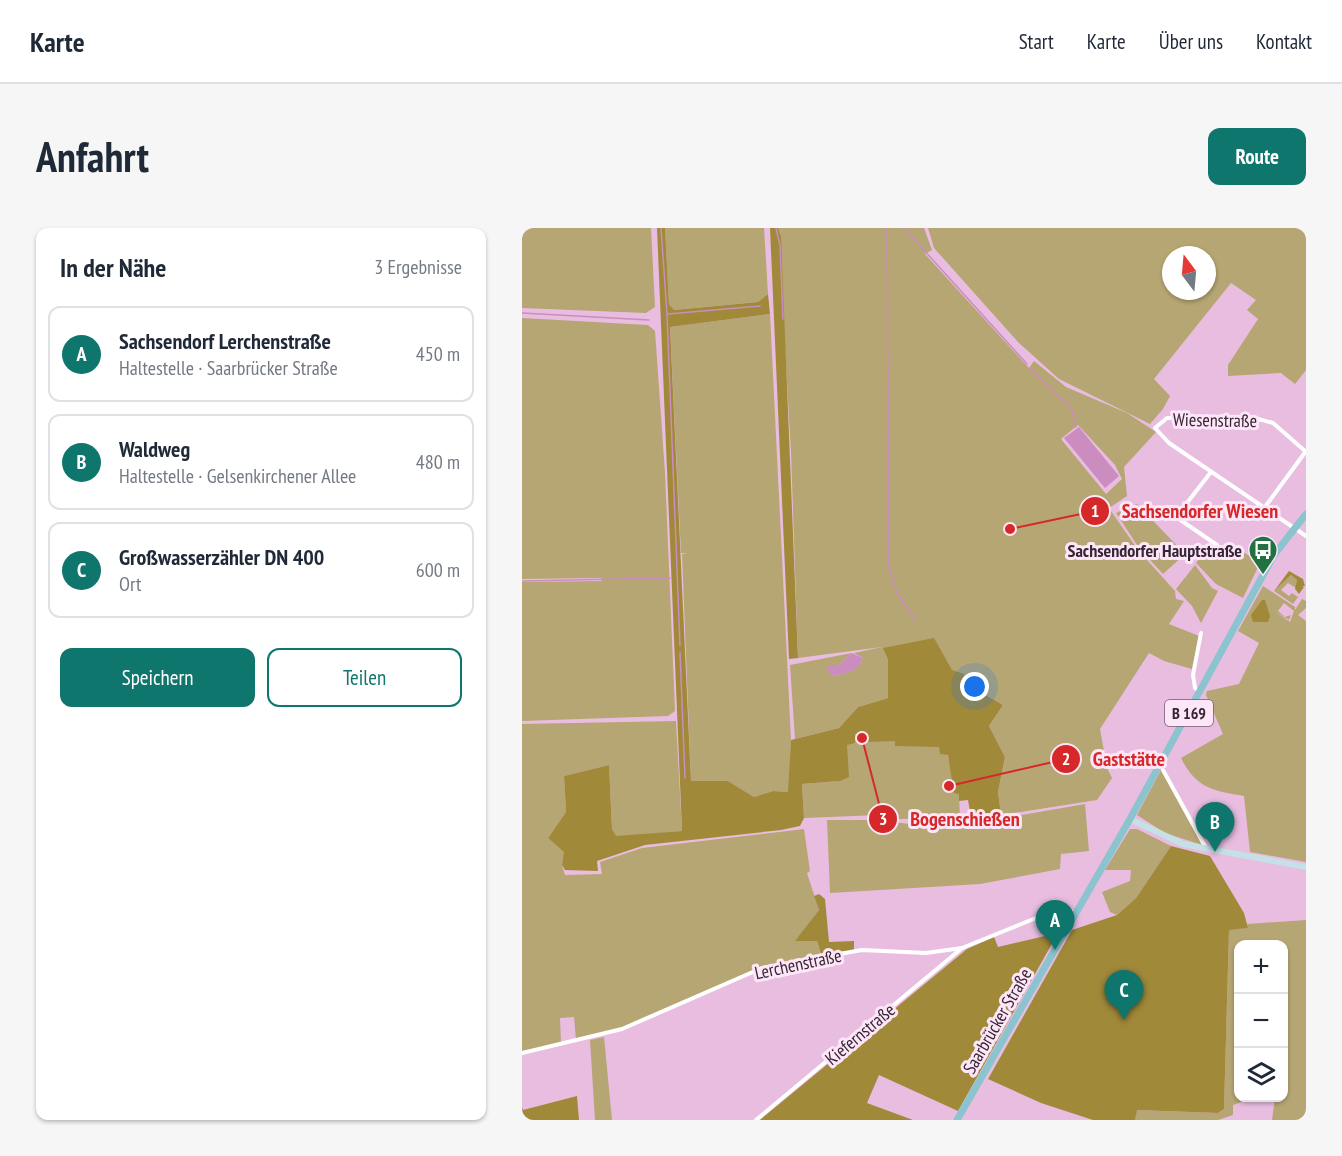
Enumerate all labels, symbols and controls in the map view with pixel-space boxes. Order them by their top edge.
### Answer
text: Karte [30,23,85,60]
text: Start [1019,28,1054,55]
text: Karte [1087,28,1126,55]
text: Über uns [1159,28,1223,55]
text: Kontakt [1256,28,1312,55]
button: Route [1208,128,1306,185]
text: Anfahrt [36,129,149,184]
north arrow [1162,246,1216,300]
text: In der Nähe [60,251,166,284]
text: 3 Ergebnisse [374,254,462,280]
text: Sachsendorf Lerchenstraße [119,327,331,355]
text: A [76,341,87,367]
text: 450 m [416,341,460,367]
text: Haltestelle · Saarbrücker Straße [119,355,338,381]
street label: Wiesenstraße [1173,408,1257,432]
text: Waldweg [119,435,190,463]
text: B [77,449,86,475]
text: 480 m [416,449,460,475]
text: Haltestelle · Gelsenkirchener Allee [119,463,356,489]
callout: Sachsendorfer Wiesen [1080,492,1291,530]
text: Sachsendorfer Wiesen [1122,498,1278,524]
text: 1 [1091,499,1099,522]
bus stop icon: Sachsendorfer Hauptstraße [1247,534,1279,576]
place label: Sachsendorfer Hauptstraße [1068,539,1242,562]
text: Großwasserzähler DN 400 [119,543,324,571]
text: C [77,557,86,583]
text: 600 m [416,557,460,583]
text: Ort [119,571,141,597]
button: Speichern [60,648,255,707]
button: Teilen [267,648,462,707]
your location [960,672,989,701]
road number: B 169 [1165,700,1213,726]
callout: Gaststätte [1051,740,1178,778]
text: Gaststätte [1093,746,1165,772]
text: 2 [1062,747,1070,770]
callout: Bogenschießen [868,800,1032,838]
pin: B [1196,802,1234,852]
text: Bogenschießen [910,806,1020,832]
text: 3 [879,807,887,830]
pin: A [1036,900,1074,950]
map controls [1234,940,1288,1102]
button: + [1234,940,1288,994]
street label: Lerchenstraße [753,944,843,984]
street label: Saarbrücker Straße [958,964,1036,1078]
pin: C [1104,970,1144,1020]
button: − [1234,994,1288,1048]
street label: Kiefernstraße [820,998,900,1070]
button: layers [1234,1048,1288,1102]

